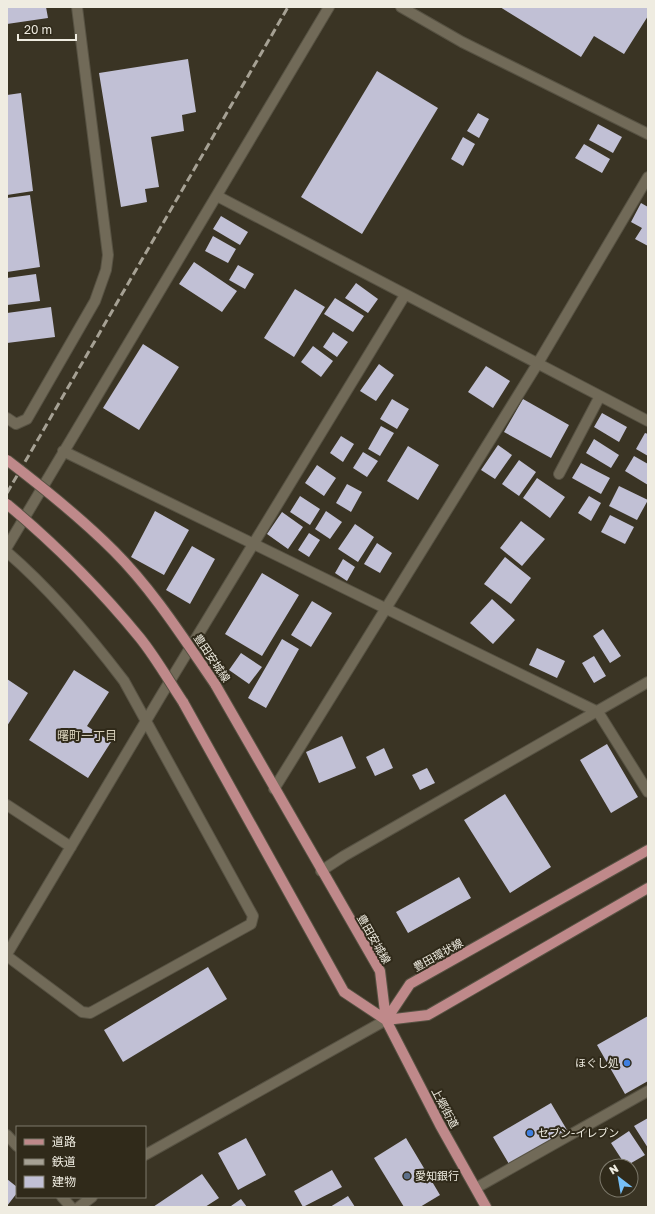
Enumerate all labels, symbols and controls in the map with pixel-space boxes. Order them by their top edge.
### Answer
scale bar [18,16,76,42]
text: 20 m [24,22,52,37]
street label: 豊田安城線 [192,631,233,684]
district label: 曙町一丁目 [57,728,117,743]
street label: 豊田安城線 [355,912,394,966]
street label: 豊田環状線 [411,936,465,974]
place label: ほぐし処 [575,1056,619,1069]
marker: ほぐし処 [622,1058,632,1068]
street label: 上郷街道 [429,1085,462,1130]
legend [16,1126,146,1198]
place label: セブン-イレブン [538,1126,619,1139]
marker: セブン-イレブン [525,1128,535,1138]
text: 道路 [52,1134,76,1149]
text: 鉄道 [52,1154,76,1169]
north arrow [599,1158,639,1198]
text: N [607,1161,621,1177]
place label: 愛知銀行 [415,1169,459,1182]
marker: 愛知銀行 [402,1171,412,1181]
text: 建物 [52,1174,76,1189]

